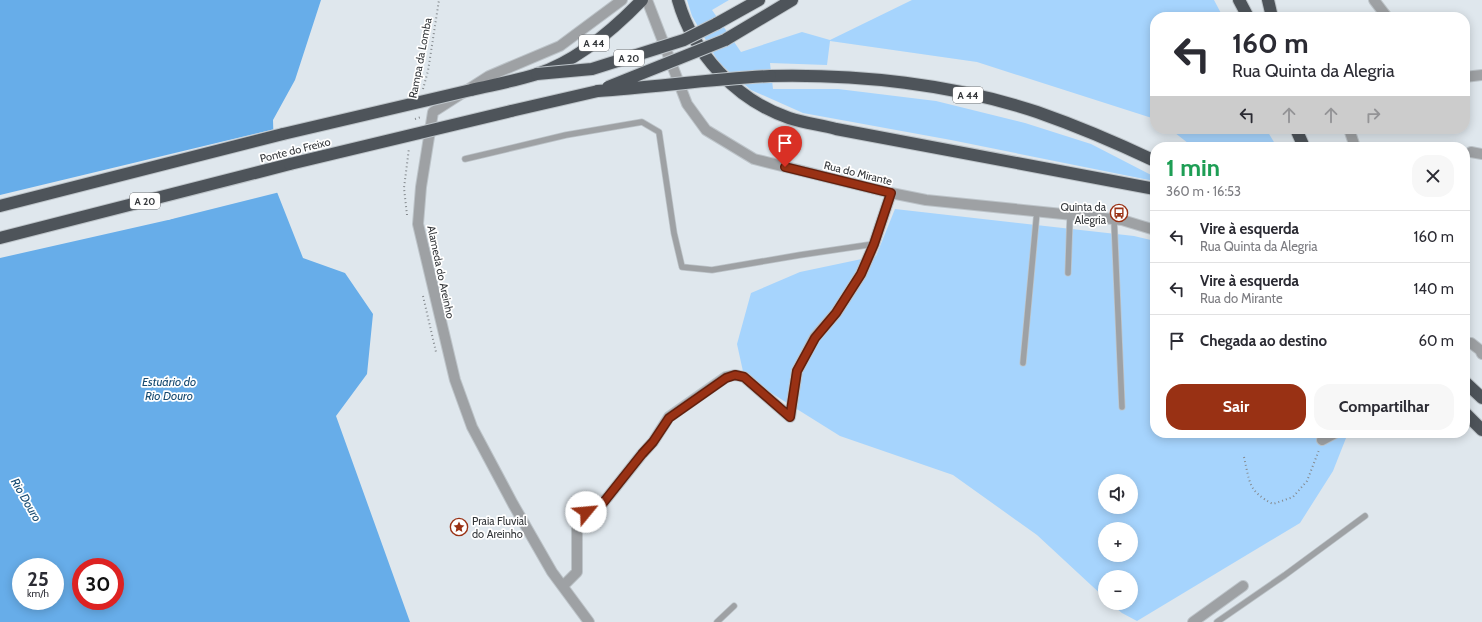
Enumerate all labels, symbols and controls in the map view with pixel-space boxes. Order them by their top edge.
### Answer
street label: Rampa da Lomba [405,16,435,99]
text: 160 m [1232,26,1308,60]
icon: left [1166,28,1218,80]
road number: A 44 [579,35,609,51]
road number: A 20 [614,50,644,66]
text: Rua Quinta da Alegria [1232,60,1395,82]
road number: A 44 [953,87,983,103]
icon: left [1236,104,1258,126]
icon: ahead [1278,104,1300,126]
icon: ahead [1320,104,1342,126]
icon: right [1362,104,1384,126]
pin [768,126,802,167]
icon: arrive [774,132,796,154]
street label: Ponte do Freixo [258,134,332,166]
text: 1 min [1166,153,1220,182]
button: close [1412,155,1454,197]
street label: Rua do Mirante [822,158,894,188]
text: 360 m · 16:53 [1166,183,1241,199]
road number: A 20 [130,193,160,209]
place label: Quinta da Alegria [1061,200,1107,227]
bus stop icon: Quinta da Alegria [1109,203,1129,223]
text: Vire à esquerda [1200,220,1299,238]
street label: Alameda do Areinho [424,224,458,320]
icon: left [1166,226,1188,248]
text: 160 m [1414,228,1454,246]
text: Rua Quinta da Alegria [1200,238,1317,254]
text: Vire à esquerda [1200,272,1299,290]
icon: left [1166,278,1188,300]
text: 140 m [1413,280,1454,298]
text: Rua do Mirante [1200,290,1283,306]
icon: arrive [1166,330,1188,352]
text: Chegada ao destino [1200,332,1327,350]
text: 60 m [1418,332,1454,350]
water label: Estuário do Rio Douro [142,374,196,403]
button: Sair [1166,384,1306,430]
button: Compartilhar [1314,384,1454,430]
map controls [1098,474,1138,610]
button: sound [1098,474,1138,514]
water label: Rio Douro [8,475,45,524]
position arrow [565,491,607,533]
place label: Praia Fluvial do Areinho [472,514,527,541]
place icon: Praia Fluvial do Areinho [449,517,469,537]
button: + [1098,522,1138,562]
speed limit sign: 30 [72,558,124,610]
text: 25 [27,567,49,591]
button: − [1098,570,1138,610]
text: km/h [27,587,49,600]

